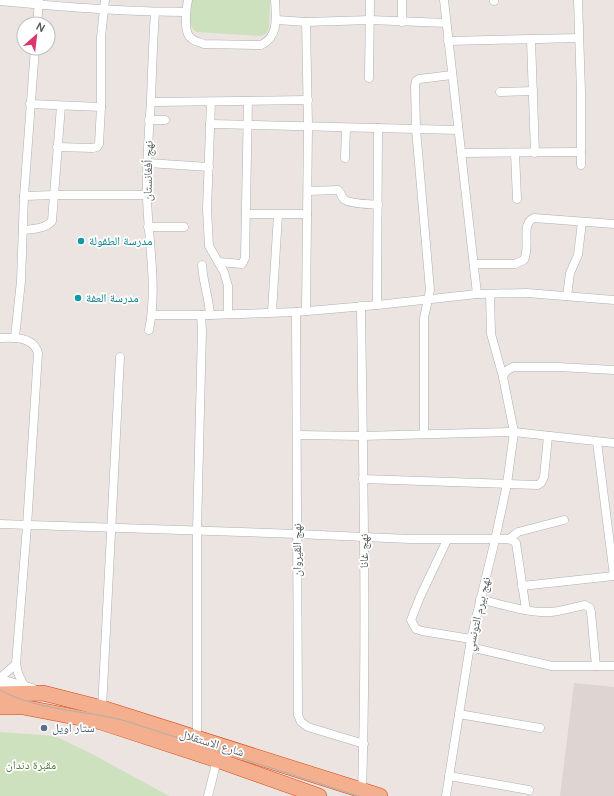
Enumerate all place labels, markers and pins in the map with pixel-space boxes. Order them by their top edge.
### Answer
place label: مدرسة الطفولة [89,233,152,249]
marker: مدرسة الطفولة [76,236,86,246]
place label: مدرسة العفة [86,290,139,306]
marker: مدرسة العفة [73,293,83,303]
place label: ستار اويل [52,720,95,736]
marker: ستار اويل [39,723,49,733]

